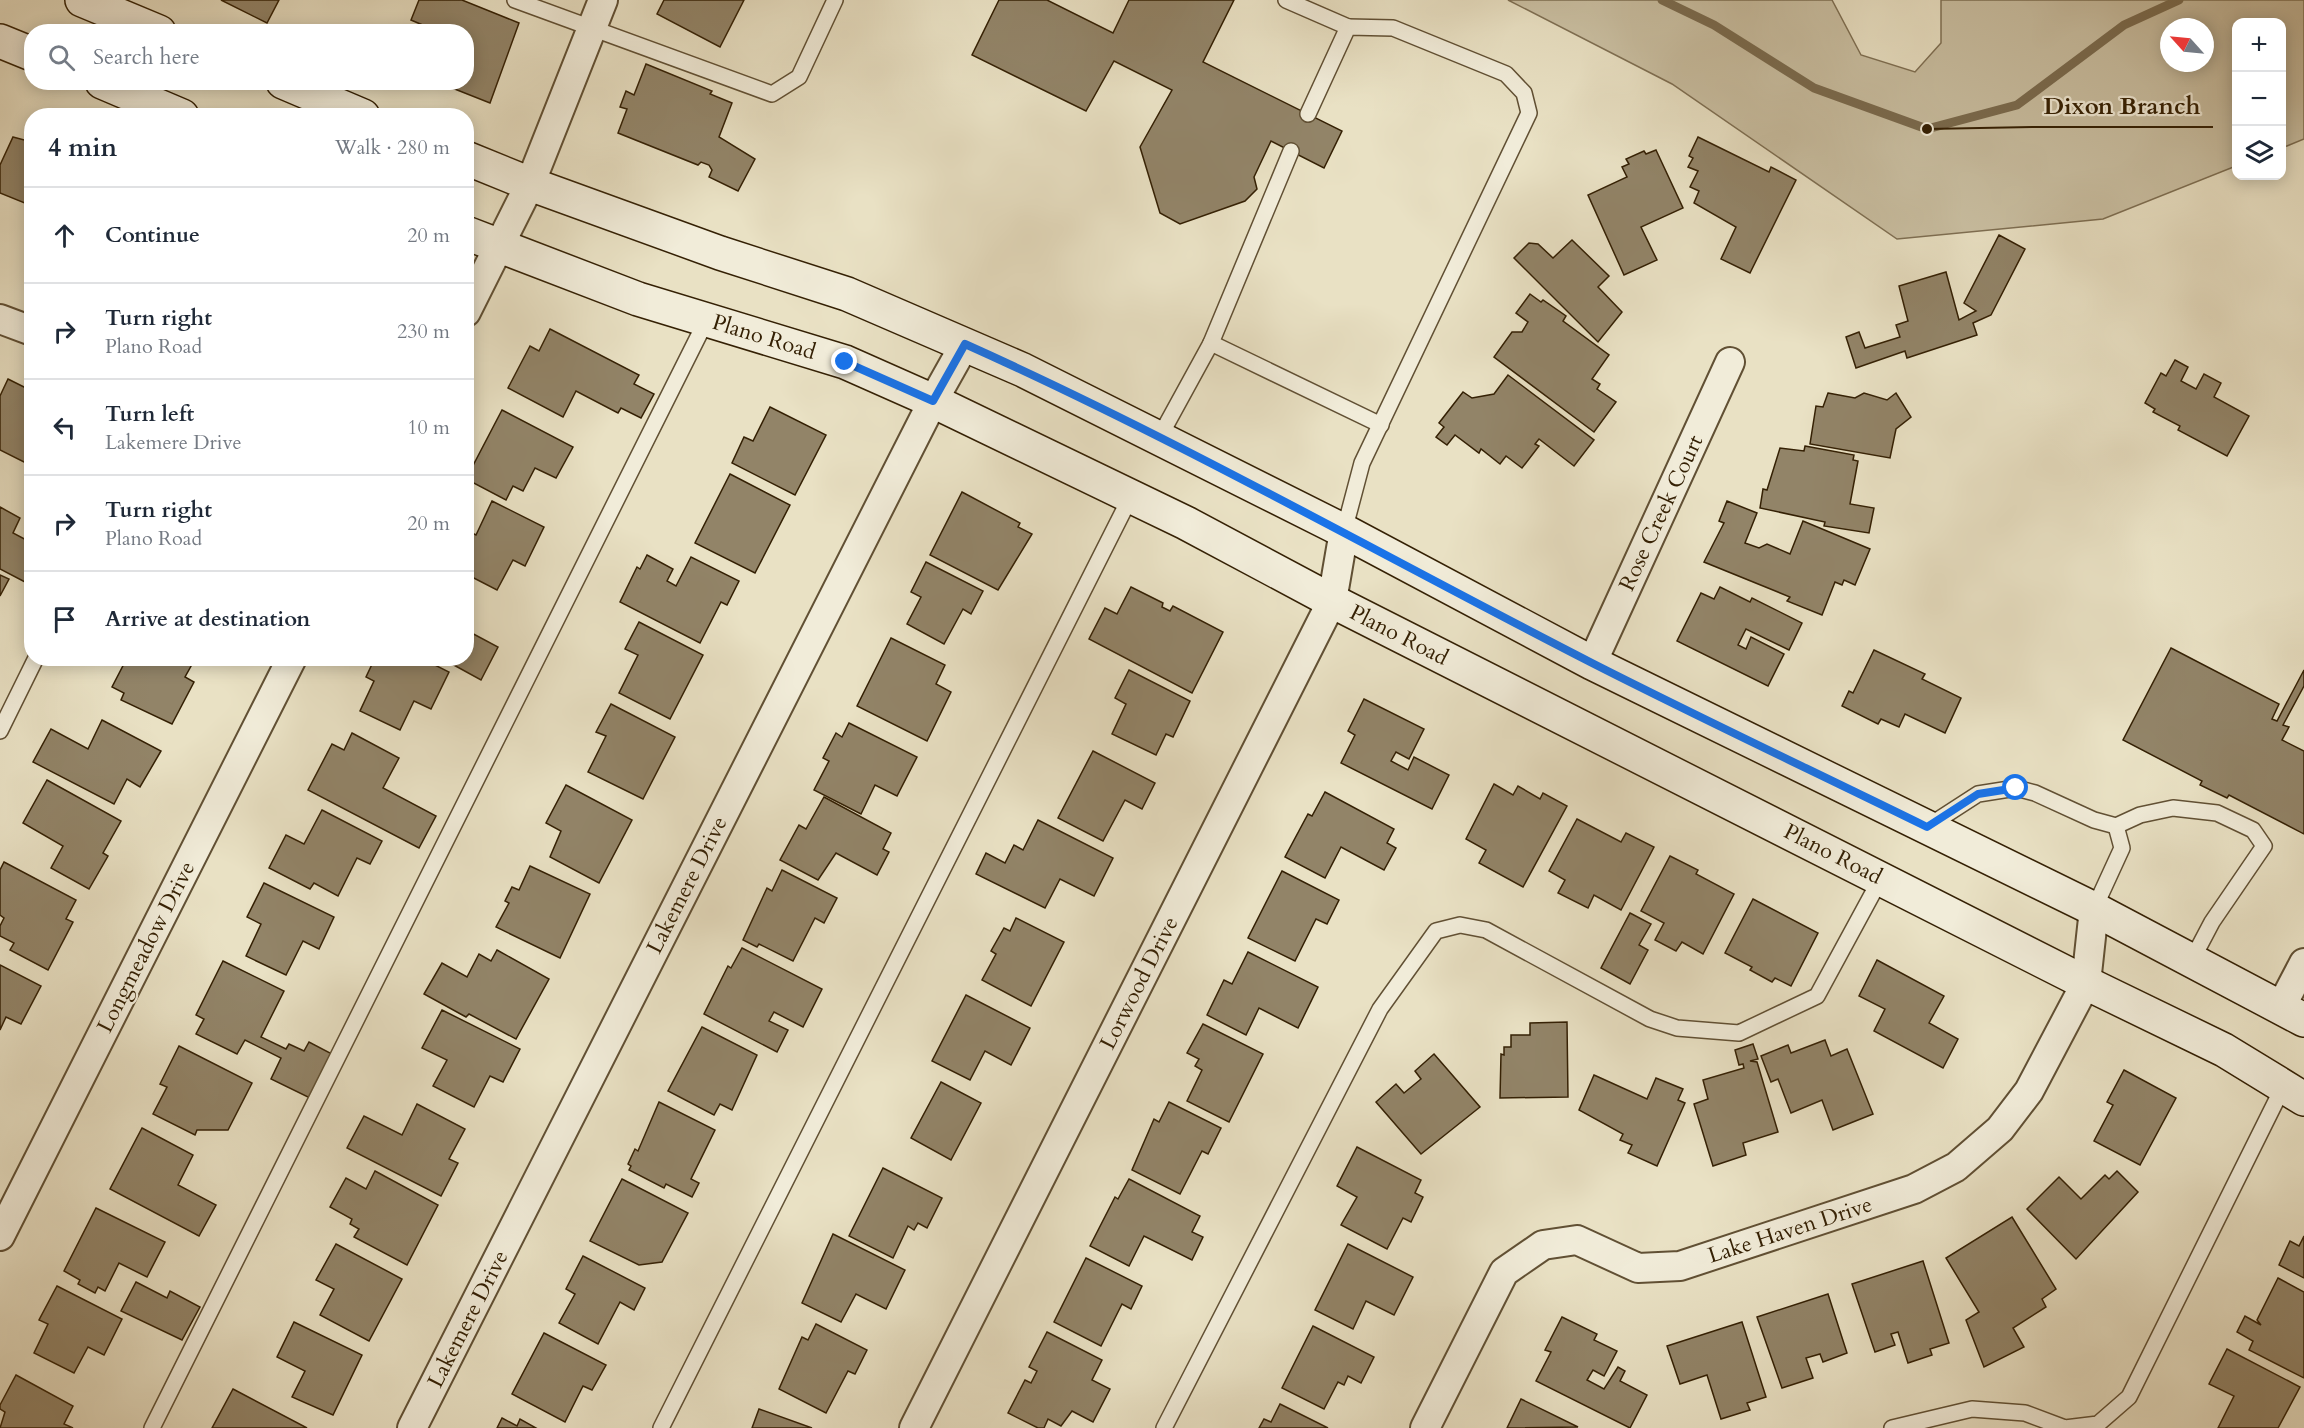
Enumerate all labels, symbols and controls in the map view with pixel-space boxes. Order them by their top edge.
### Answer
north arrow [2160,18,2214,72]
map controls [2232,18,2286,180]
button: + [2232,18,2286,72]
search box [24,24,474,90]
icon: search [45,41,78,74]
text: Search here [93,42,200,72]
button: − [2232,72,2286,126]
callout: Dixon Branch [2032,85,2213,127]
text: Dixon Branch [2044,90,2200,123]
button: layers [2232,126,2286,180]
text: 4 min [48,130,117,165]
text: Walk · 280 m [335,134,450,161]
icon: ahead [48,219,81,252]
text: Continue [105,220,200,250]
text: 20 m [407,222,450,249]
text: Turn right [105,303,212,333]
street label: Plano Road [709,307,820,367]
icon: right [48,315,81,348]
text: 230 m [397,318,450,345]
text: Plano Road [105,333,202,360]
route end [831,348,857,374]
text: Turn left [105,399,194,429]
icon: left [48,411,81,444]
text: 10 m [407,414,450,441]
text: Lakemere Drive [105,429,242,456]
street label: Rose Creek Court [1612,430,1710,596]
text: Turn right [105,495,212,525]
icon: right [48,507,81,540]
text: 20 m [407,510,450,537]
text: Plano Road [105,525,202,552]
street label: Plano Road [1345,597,1454,673]
icon: arrive [48,603,81,636]
text: Arrive at destination [105,604,310,634]
route start [2002,774,2028,800]
street label: Lakemere Drive [640,811,734,959]
street label: Plano Road [1779,816,1888,892]
street label: Longmeadow Drive [90,856,202,1038]
street label: Lorwood Drive [1093,911,1185,1055]
street label: Lake Haven Drive [1704,1189,1876,1271]
street label: Lakemere Drive [421,1245,515,1393]

